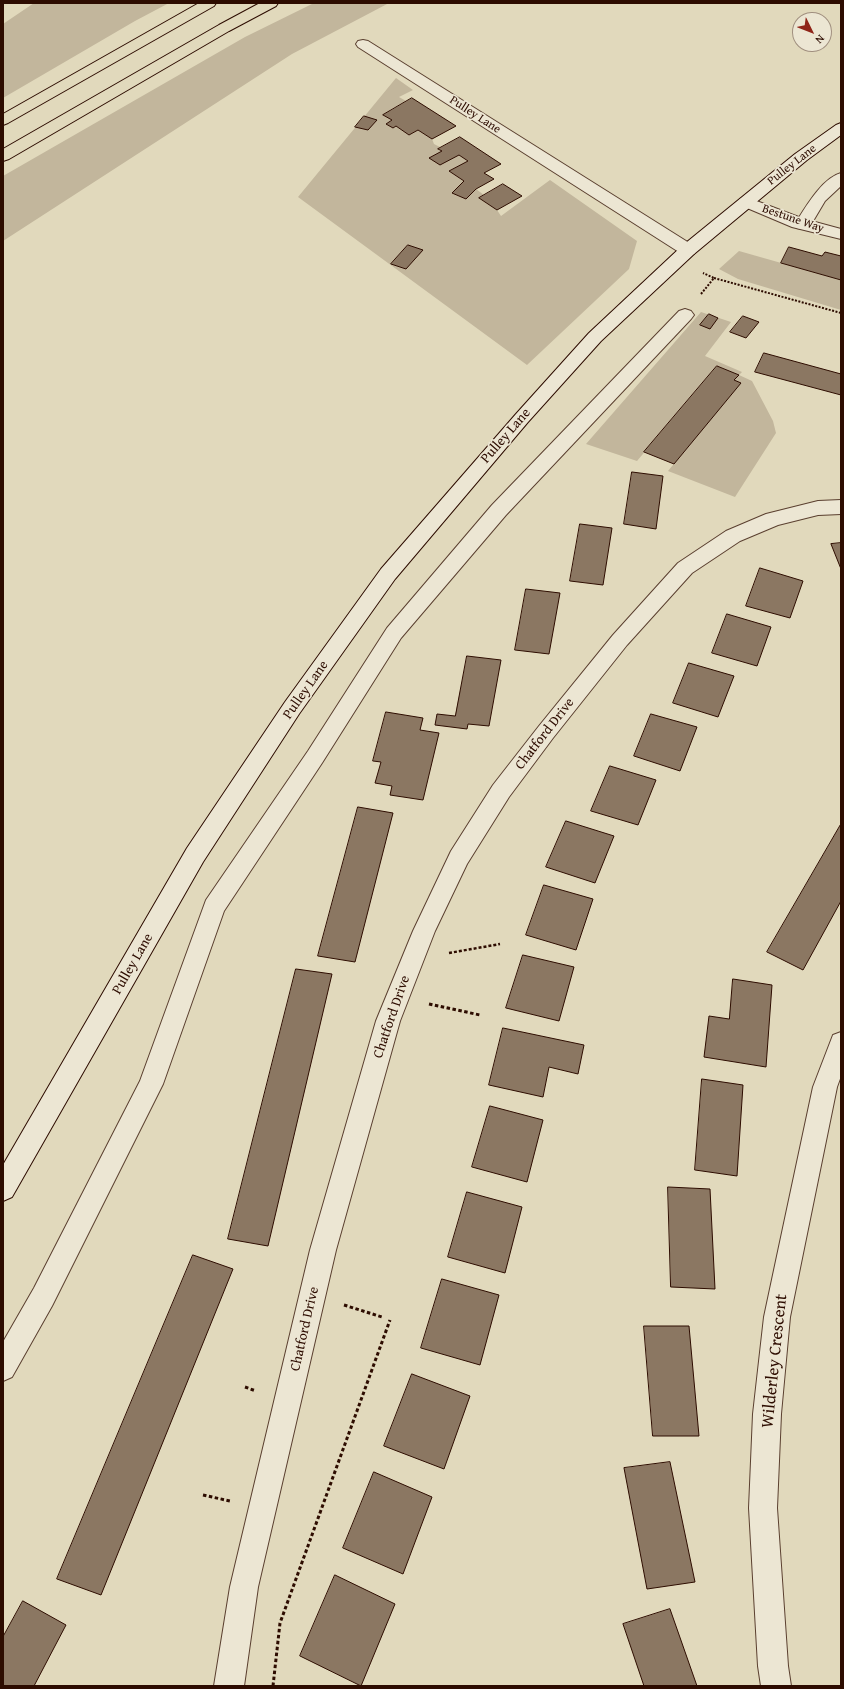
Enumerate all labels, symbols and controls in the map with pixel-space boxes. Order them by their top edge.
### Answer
north arrow [792,12,832,52]
text: N [812,31,828,48]
street label: Pulley Lane [447,93,503,137]
street label: Pulley Lane [765,142,819,188]
street label: Bestune Way [760,202,826,236]
street label: Pulley Lane [478,405,534,467]
street label: Pulley Lane [280,658,332,722]
street label: Chatford Drive [512,695,578,773]
street label: Pulley Lane [109,931,157,997]
street label: Chatford Drive [370,973,414,1061]
street label: Chatford Drive [287,1285,323,1373]
street label: Wilderley Crescent [758,1293,792,1429]

